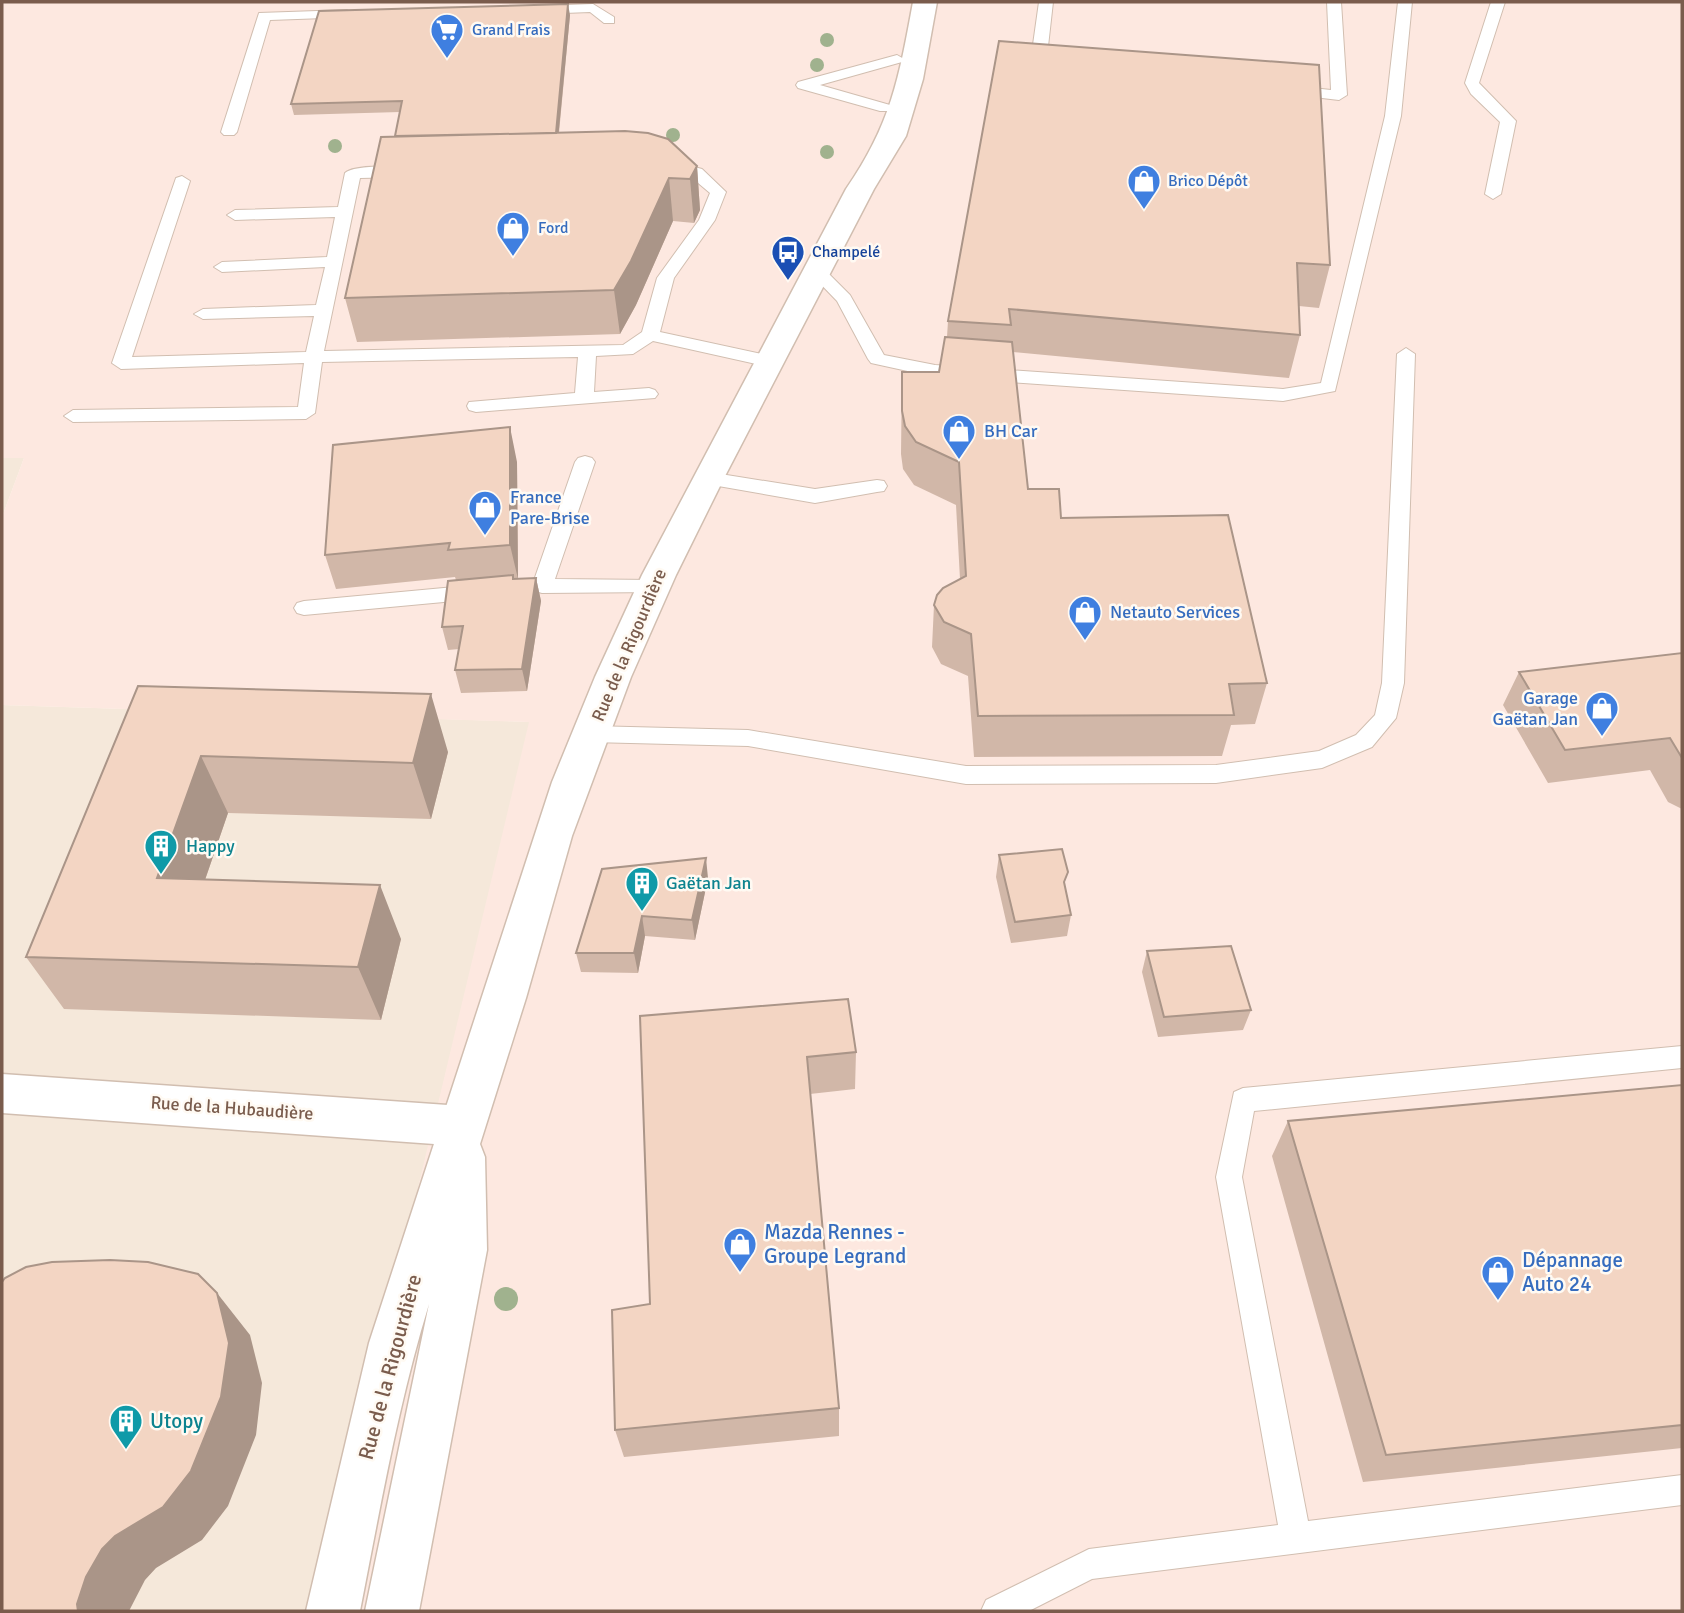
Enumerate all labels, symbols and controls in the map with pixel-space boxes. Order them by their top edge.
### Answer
supermarket icon: Grand Frais [428,11,466,60]
place label: Grand Frais [472,20,550,40]
shop icon: Brico Dépôt [1125,162,1163,211]
place label: Brico Dépôt [1168,171,1248,191]
shop icon: Ford [494,209,532,258]
place label: Ford [538,218,568,238]
bus stop icon: Champelé [769,233,807,282]
place label: Champelé [812,242,880,262]
shop icon: BH Car [940,412,978,461]
place label: BH Car [984,420,1038,442]
place label: France Pare-Brise [510,486,590,529]
shop icon: France Pare-Brise [466,488,504,537]
street label: Rue de la Rigourdière [587,565,671,725]
shop icon: Netauto Services [1066,593,1104,642]
place label: Netauto Services [1110,601,1240,623]
place label: Garage Gaëtan Jan [1493,687,1578,730]
shop icon: Garage Gaëtan Jan [1583,689,1621,738]
building icon: Happy [142,827,180,876]
place label: Happy [186,835,235,857]
building icon: Gaëtan Jan [623,864,661,913]
place label: Gaëtan Jan [666,872,751,894]
street label: Rue de la Hubaudière [150,1091,314,1125]
place label: Mazda Rennes - Groupe Legrand [764,1219,906,1269]
shop icon: Mazda Rennes - Groupe Legrand [721,1225,759,1274]
place label: Dépannage Auto 24 [1522,1247,1623,1297]
shop icon: Dépannage Auto 24 [1479,1253,1517,1302]
street label: Rue de la Rigourdière [353,1271,427,1463]
building icon: Utopy [107,1402,145,1451]
place label: Utopy [150,1408,203,1434]

